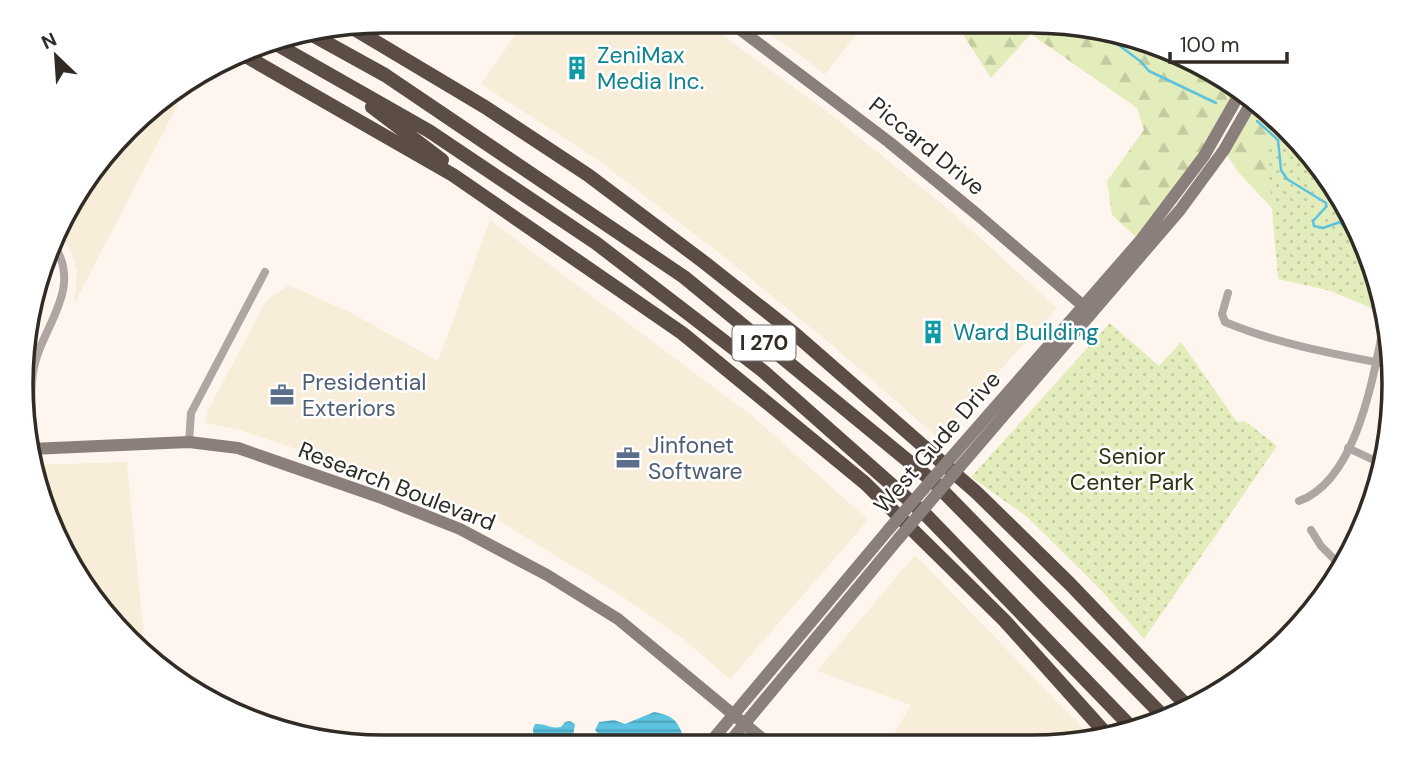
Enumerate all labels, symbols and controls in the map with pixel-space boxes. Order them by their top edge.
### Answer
north arrow [21,21,91,91]
scale bar [1170,21,1287,65]
text: N [37,27,61,55]
text: 100 m [1180,31,1240,59]
place label: ZeniMax Media Inc. [597,40,704,96]
building icon: ZeniMax Media Inc. [563,54,591,82]
street label: Piccard Drive [863,90,991,202]
place label: Ward Building [953,317,1099,347]
building icon: Ward Building [919,318,947,346]
road number: I 270 [732,326,796,360]
street label: West Gude Drive [867,365,1007,519]
place label: Presidential Exteriors [302,367,426,423]
office icon: Presidential Exteriors [268,381,296,409]
place label: Jinfonet Software [648,430,743,486]
street label: Research Boulevard [294,435,500,537]
park label: Senior Center Park [1070,441,1195,497]
office icon: Jinfonet Software [614,444,642,472]

